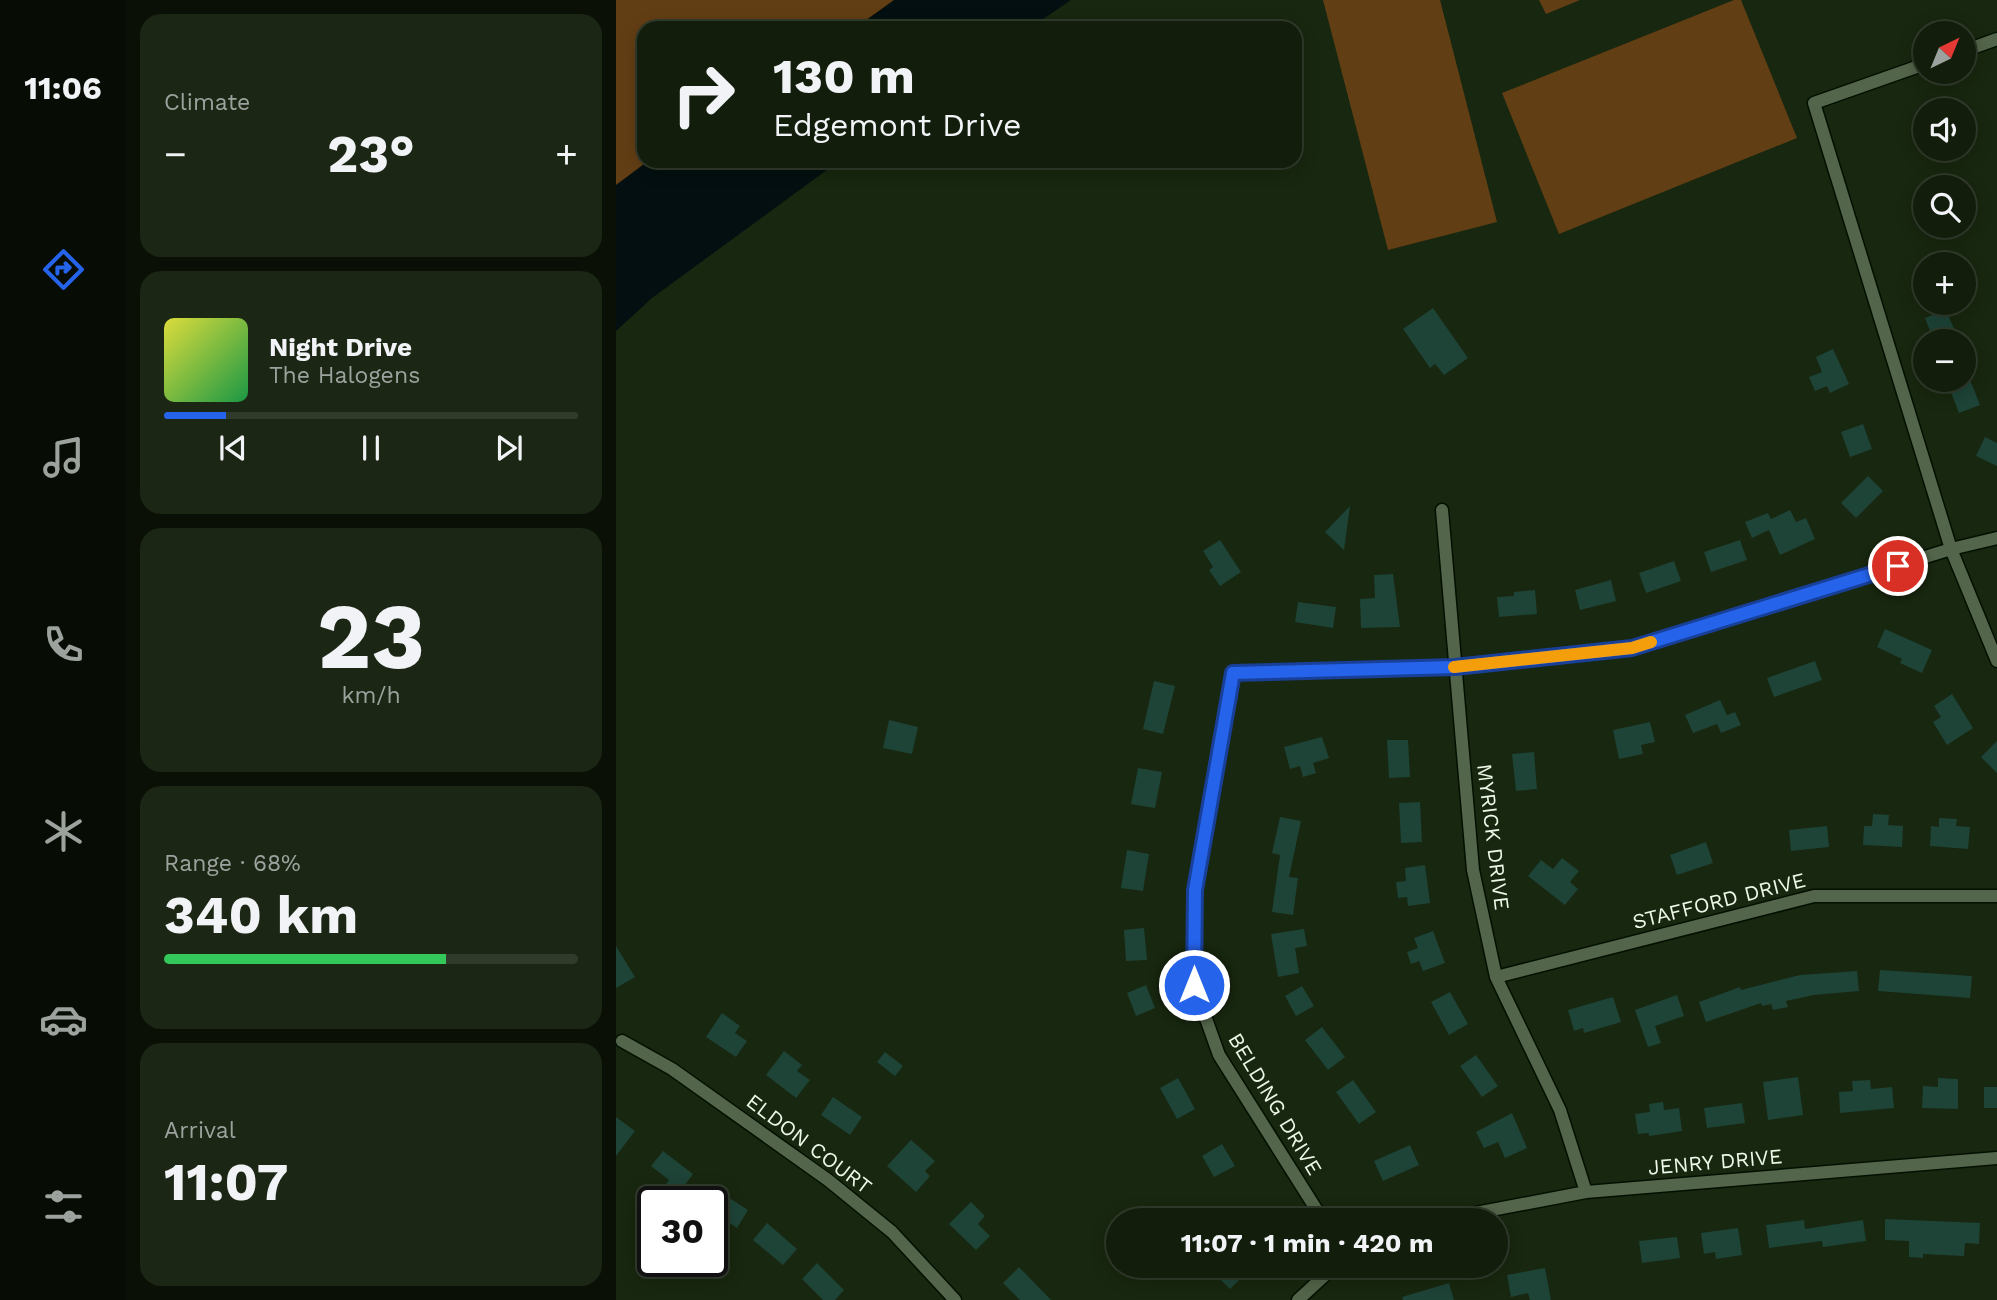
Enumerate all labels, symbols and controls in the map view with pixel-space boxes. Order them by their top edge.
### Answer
north arrow [1913,21,1976,84]
map controls [1913,21,1976,392]
text: 130 m [773,47,915,105]
icon: right [658,49,749,140]
text: 11:06 [24,69,102,107]
text: Climate [164,89,250,116]
button: sound [1913,98,1976,161]
text: Edgemont Drive [773,106,1022,144]
text: 23° [327,124,415,185]
text: − [164,132,187,176]
text: + [555,132,578,176]
button: search [1913,175,1976,238]
icon: directions [39,245,88,294]
button: + [1913,252,1976,315]
button: − [1913,329,1976,392]
text: Night Drive [269,332,412,362]
text: The Halogens [269,362,420,389]
icon: previous [214,429,252,467]
icon: pause [352,429,390,467]
icon: next [490,429,528,467]
icon: music [39,433,88,482]
pin [1868,536,1928,596]
icon: arrive [1879,547,1917,585]
text: 23 [317,583,425,690]
icon: phone [39,620,88,669]
text: km/h [341,682,401,709]
street label: MYRICK DRIVE [1472,762,1515,911]
icon: climate [39,807,88,856]
text: Range · 68% [164,850,301,877]
street label: STAFFORD DRIVE [1630,867,1808,934]
text: 340 km [164,885,358,946]
position arrow [1157,948,1231,1022]
icon: car [39,995,88,1044]
street label: BELDING DRIVE [1223,1028,1328,1179]
street label: ELDON COURT [742,1088,877,1199]
text: Arrival [164,1117,236,1144]
street label: JENRY DRIVE [1647,1143,1783,1180]
text: 11:07 [164,1152,288,1213]
icon: filters [39,1182,88,1231]
speed limit sign: 30 [637,1186,728,1277]
text: 11:07 · 1 min · 420 m [1181,1228,1433,1258]

